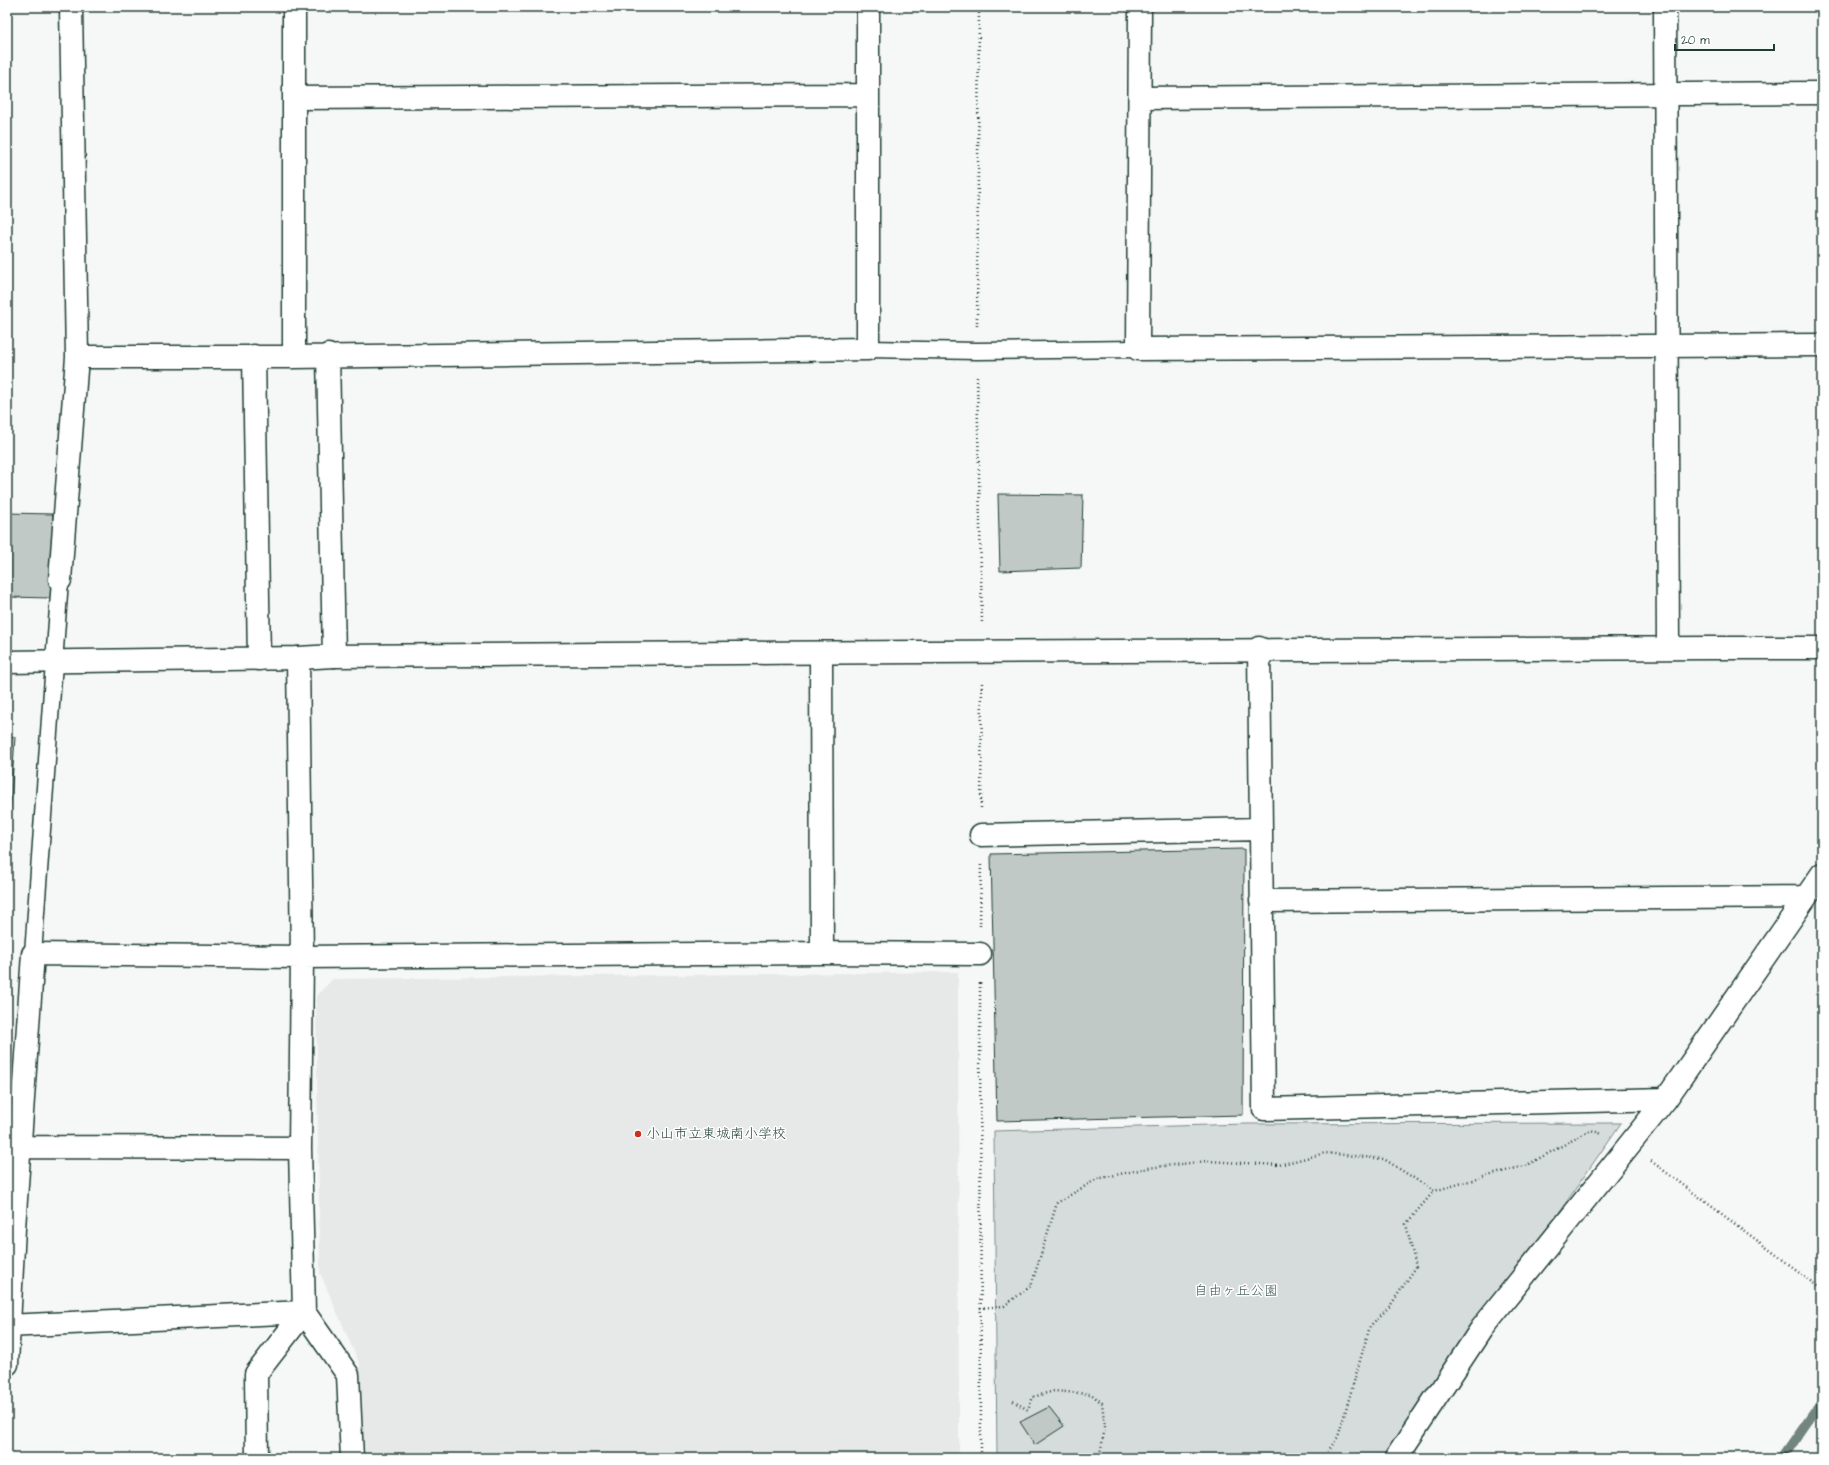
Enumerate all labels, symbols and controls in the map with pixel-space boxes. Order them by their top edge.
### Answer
scale bar [1675,26,1774,52]
text: 20 m [1681,32,1710,49]
place label: 小山市立東城南小学校 [646,1124,786,1144]
marker: 小山市立東城南小学校 [633,1129,643,1139]
park label: 自由ヶ丘公園 [1194,1281,1278,1301]

